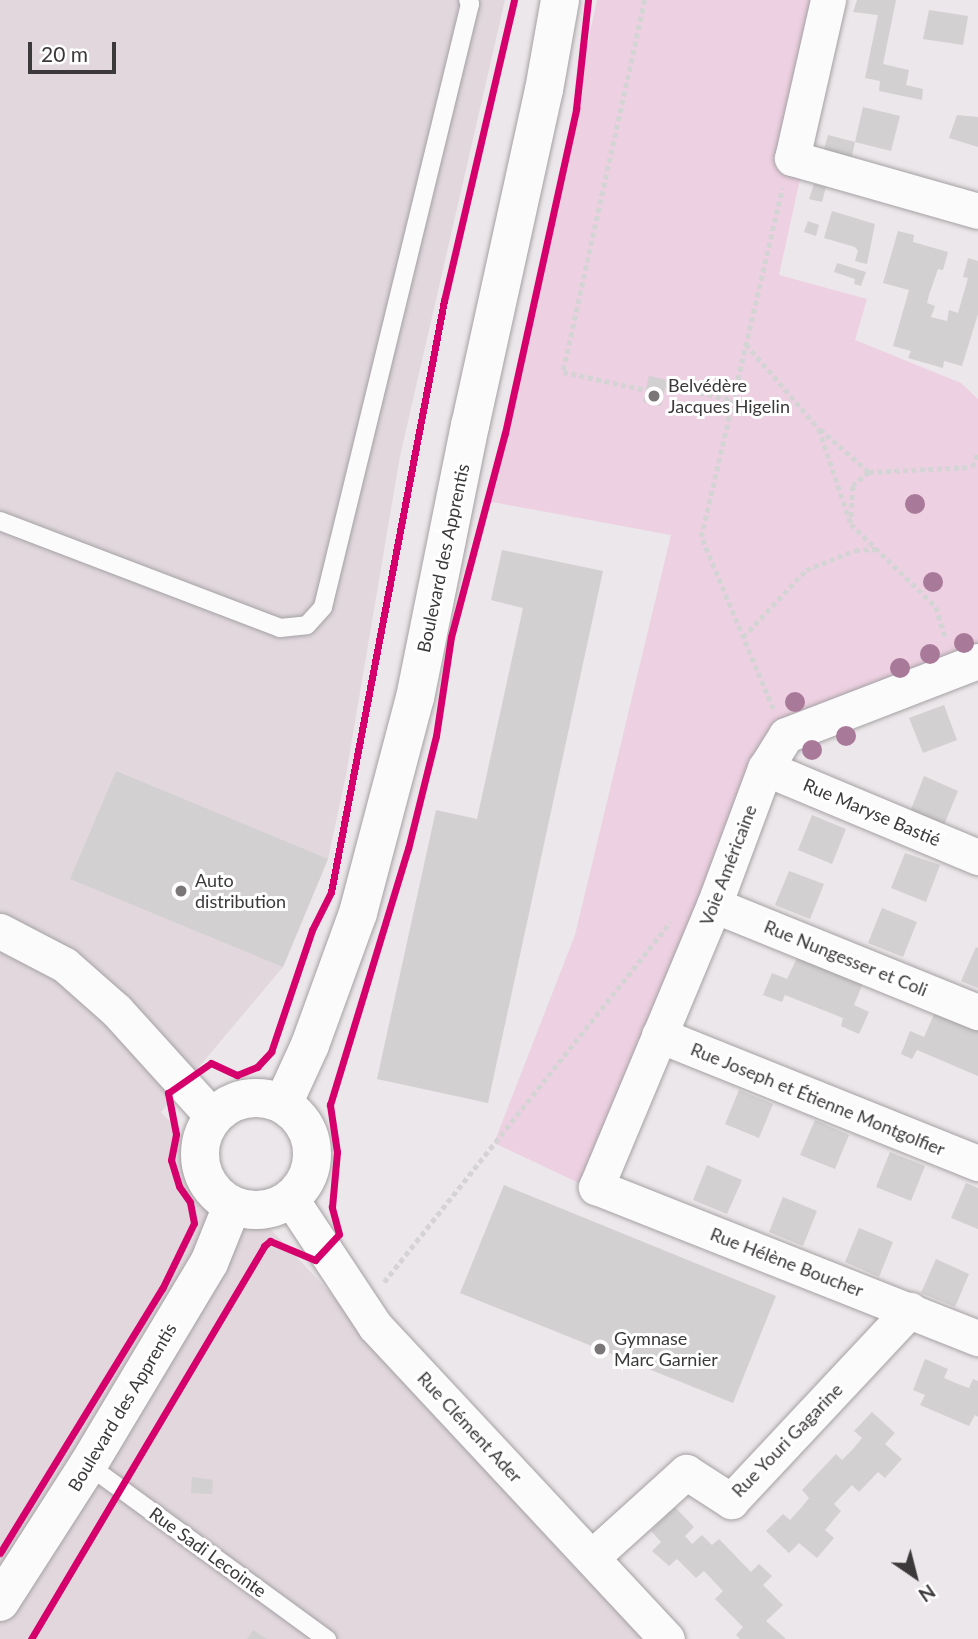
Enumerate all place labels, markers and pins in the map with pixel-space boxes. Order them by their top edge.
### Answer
place label: Belvédère Jacques Higelin [668,375,790,418]
marker: Belvédère Jacques Higelin [646,388,662,404]
place label: Auto distribution [195,870,286,912]
marker: Auto distribution [173,883,189,899]
place label: Gymnase Marc Garnier [614,1328,718,1370]
marker: Gymnase Marc Garnier [592,1341,608,1357]

